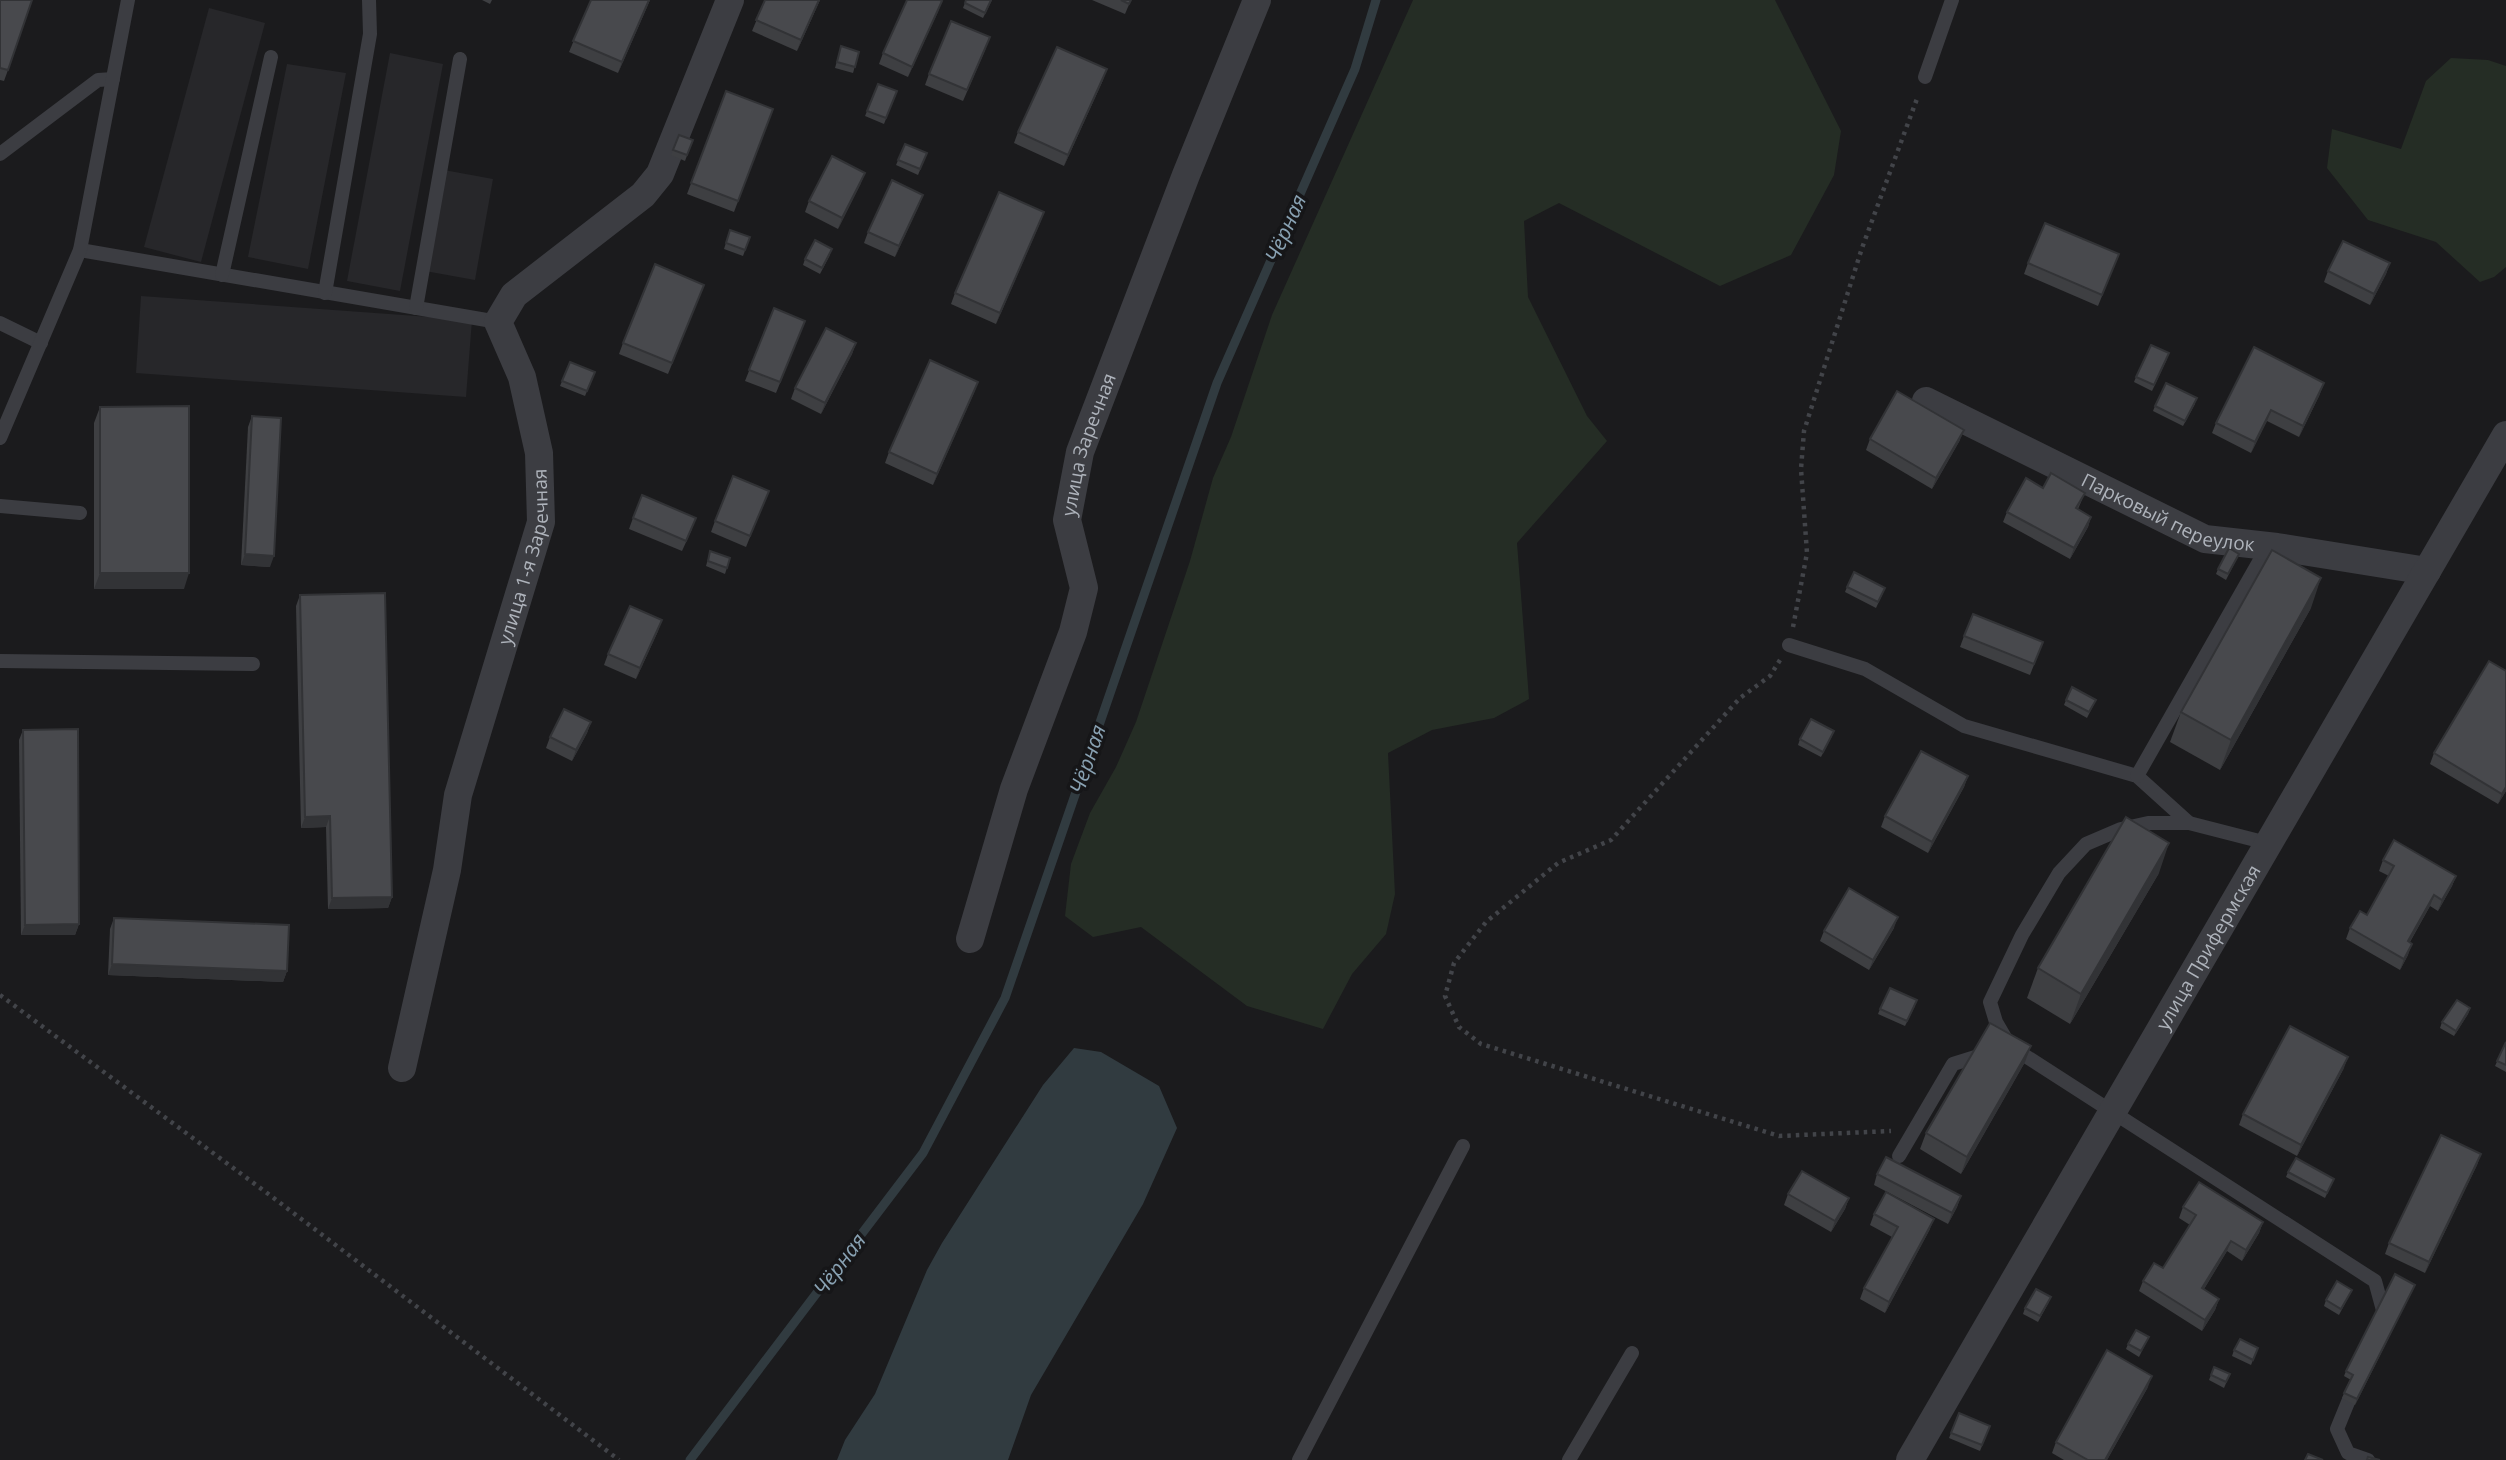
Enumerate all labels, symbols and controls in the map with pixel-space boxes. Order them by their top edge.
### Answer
water label: Чёрная [1258,190,1312,266]
street label: улица Заречная [1055,369,1122,518]
street label: Парковый переулок [2077,467,2256,557]
street label: улица 1-я Заречная [491,468,554,648]
water label: Чёрная [1062,721,1112,797]
street label: улица Прифермская [2150,860,2266,1035]
water label: Чёрная [806,1227,872,1301]

